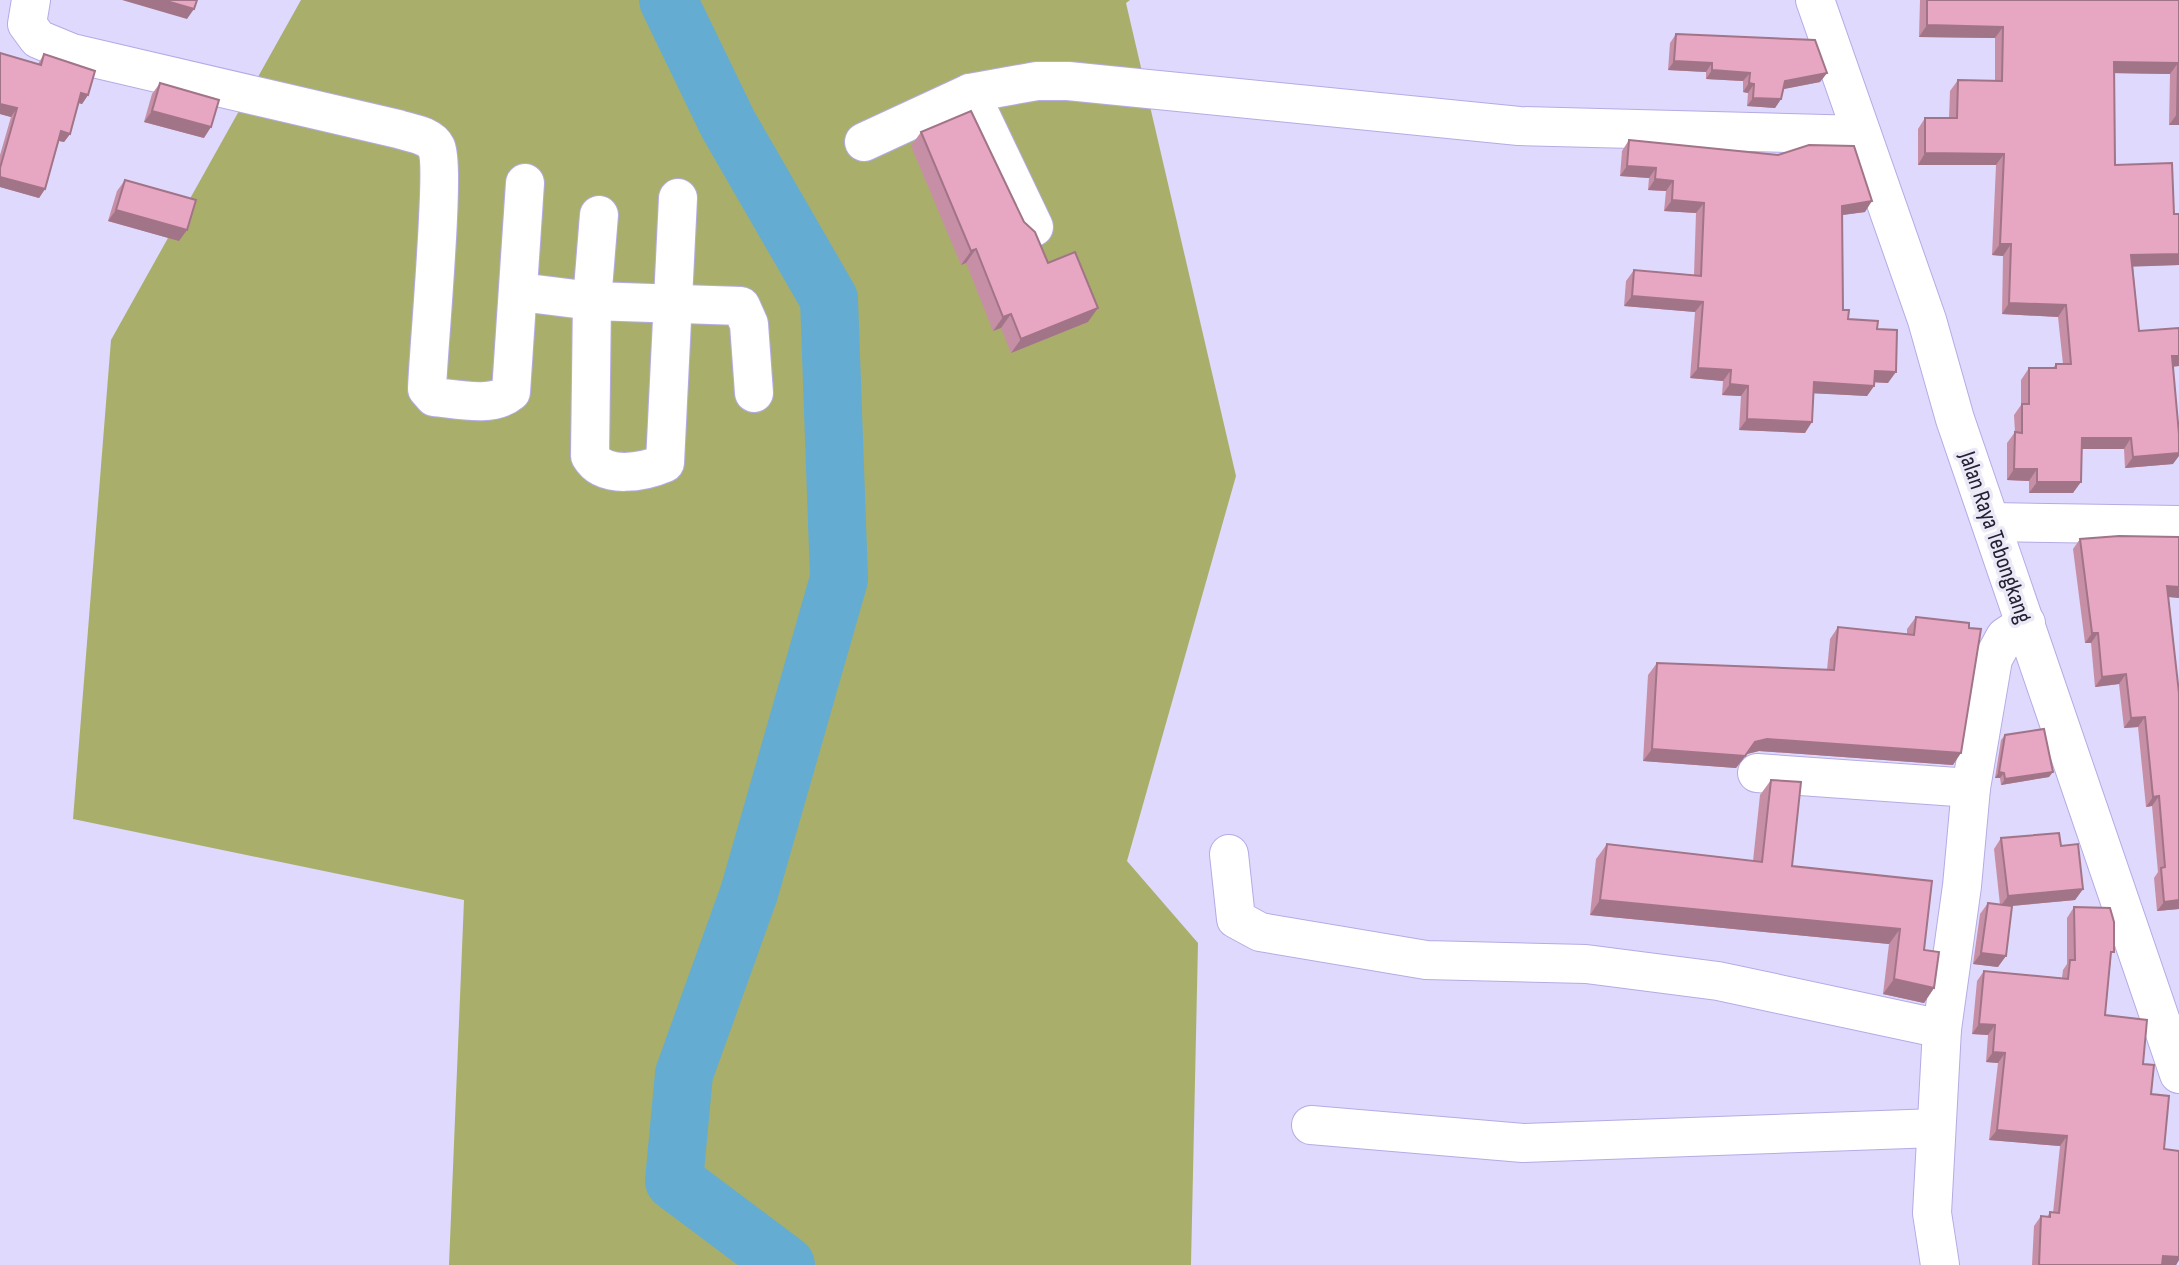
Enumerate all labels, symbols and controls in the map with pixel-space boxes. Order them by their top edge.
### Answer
street label: Jalan Raya Tebongkang [1952,447,2038,627]

